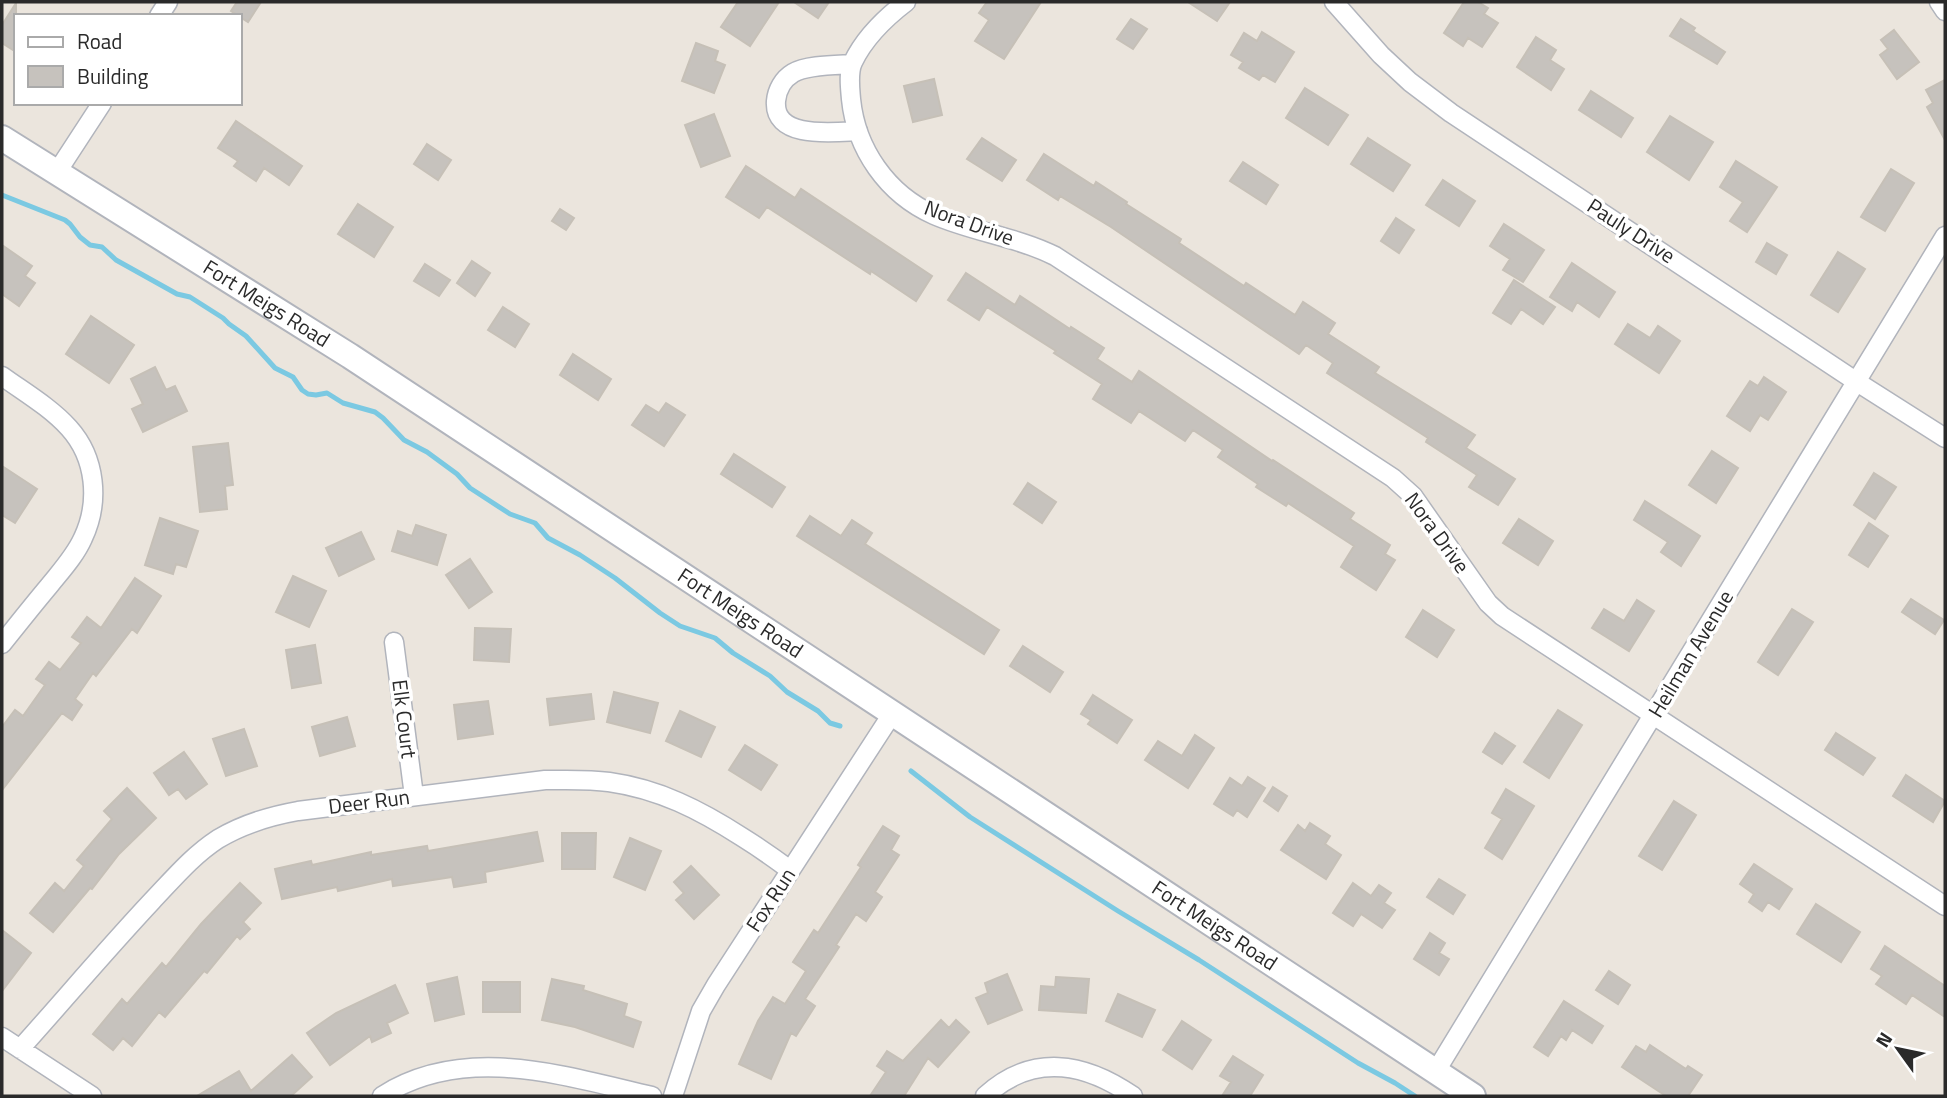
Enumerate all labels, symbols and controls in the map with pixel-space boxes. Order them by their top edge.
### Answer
legend [14,14,242,105]
text: Road [77,25,122,57]
text: Building [77,60,149,92]
street label: Pauly Drive [1581,190,1682,271]
street label: Nora Drive [920,191,1019,253]
street label: Fort Meigs Road [197,251,337,355]
street label: Nora Drive [1397,485,1478,580]
street label: Fort Meigs Road [672,559,810,665]
street label: Heilman Avenue [1639,584,1741,723]
street label: Elk Court [384,678,426,761]
street label: Deer Run [326,780,411,822]
street label: Fox Run [737,861,803,938]
street label: Fort Meigs Road [1146,872,1284,978]
north arrow [1863,1014,1933,1084]
text: N [1868,1026,1899,1053]

